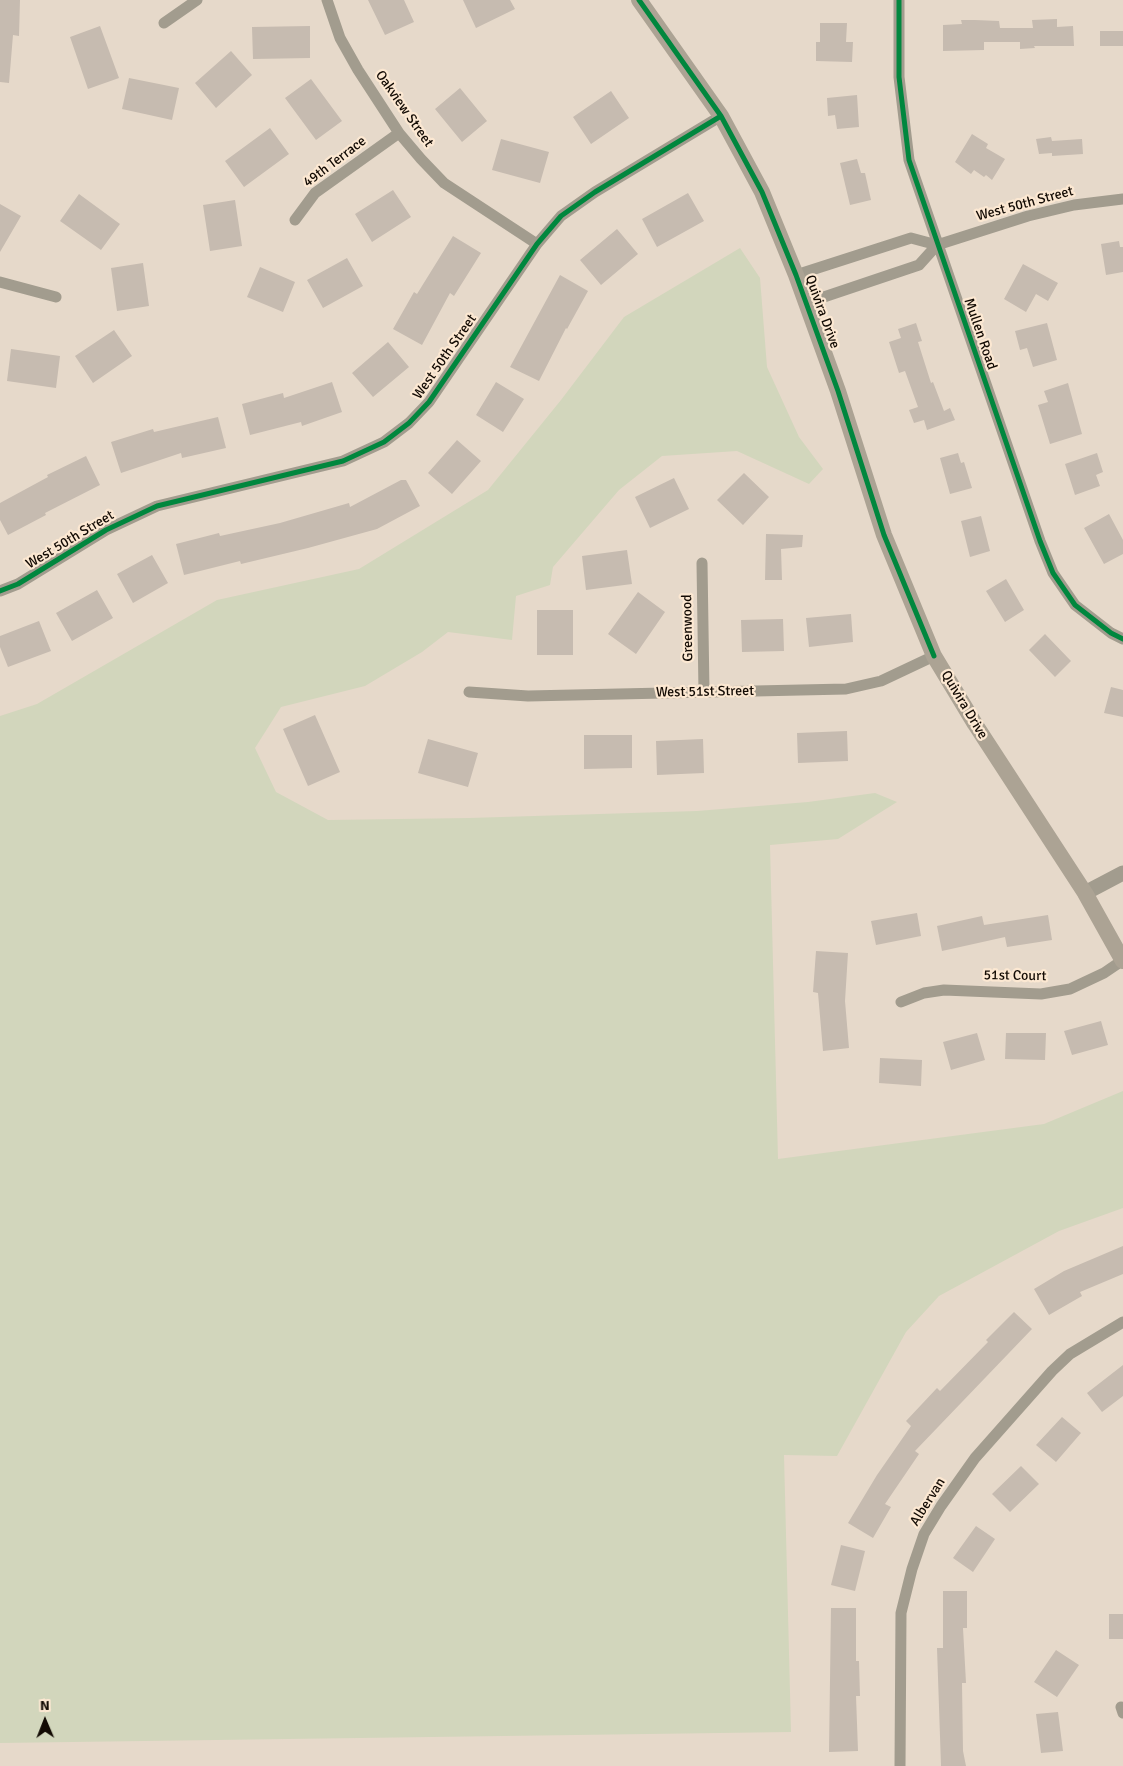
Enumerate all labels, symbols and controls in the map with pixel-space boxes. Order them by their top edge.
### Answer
street label: Oakview Street [371,67,437,151]
street label: 49th Terrace [300,133,370,191]
street label: West 50th Street [975,183,1075,225]
street label: Quivira Drive [801,273,843,351]
street label: Mullen Road [960,296,1000,372]
street label: West 50th Street [410,311,480,403]
street label: West 50th Street [23,507,117,573]
street label: Greenwood [679,594,697,662]
street label: Quivira Drive [937,668,991,742]
street label: West 51st Street [656,683,754,701]
street label: 51st Court [983,967,1047,985]
street label: Albervan [907,1475,949,1529]
north arrow [20,1696,70,1746]
text: N [40,1697,50,1714]

